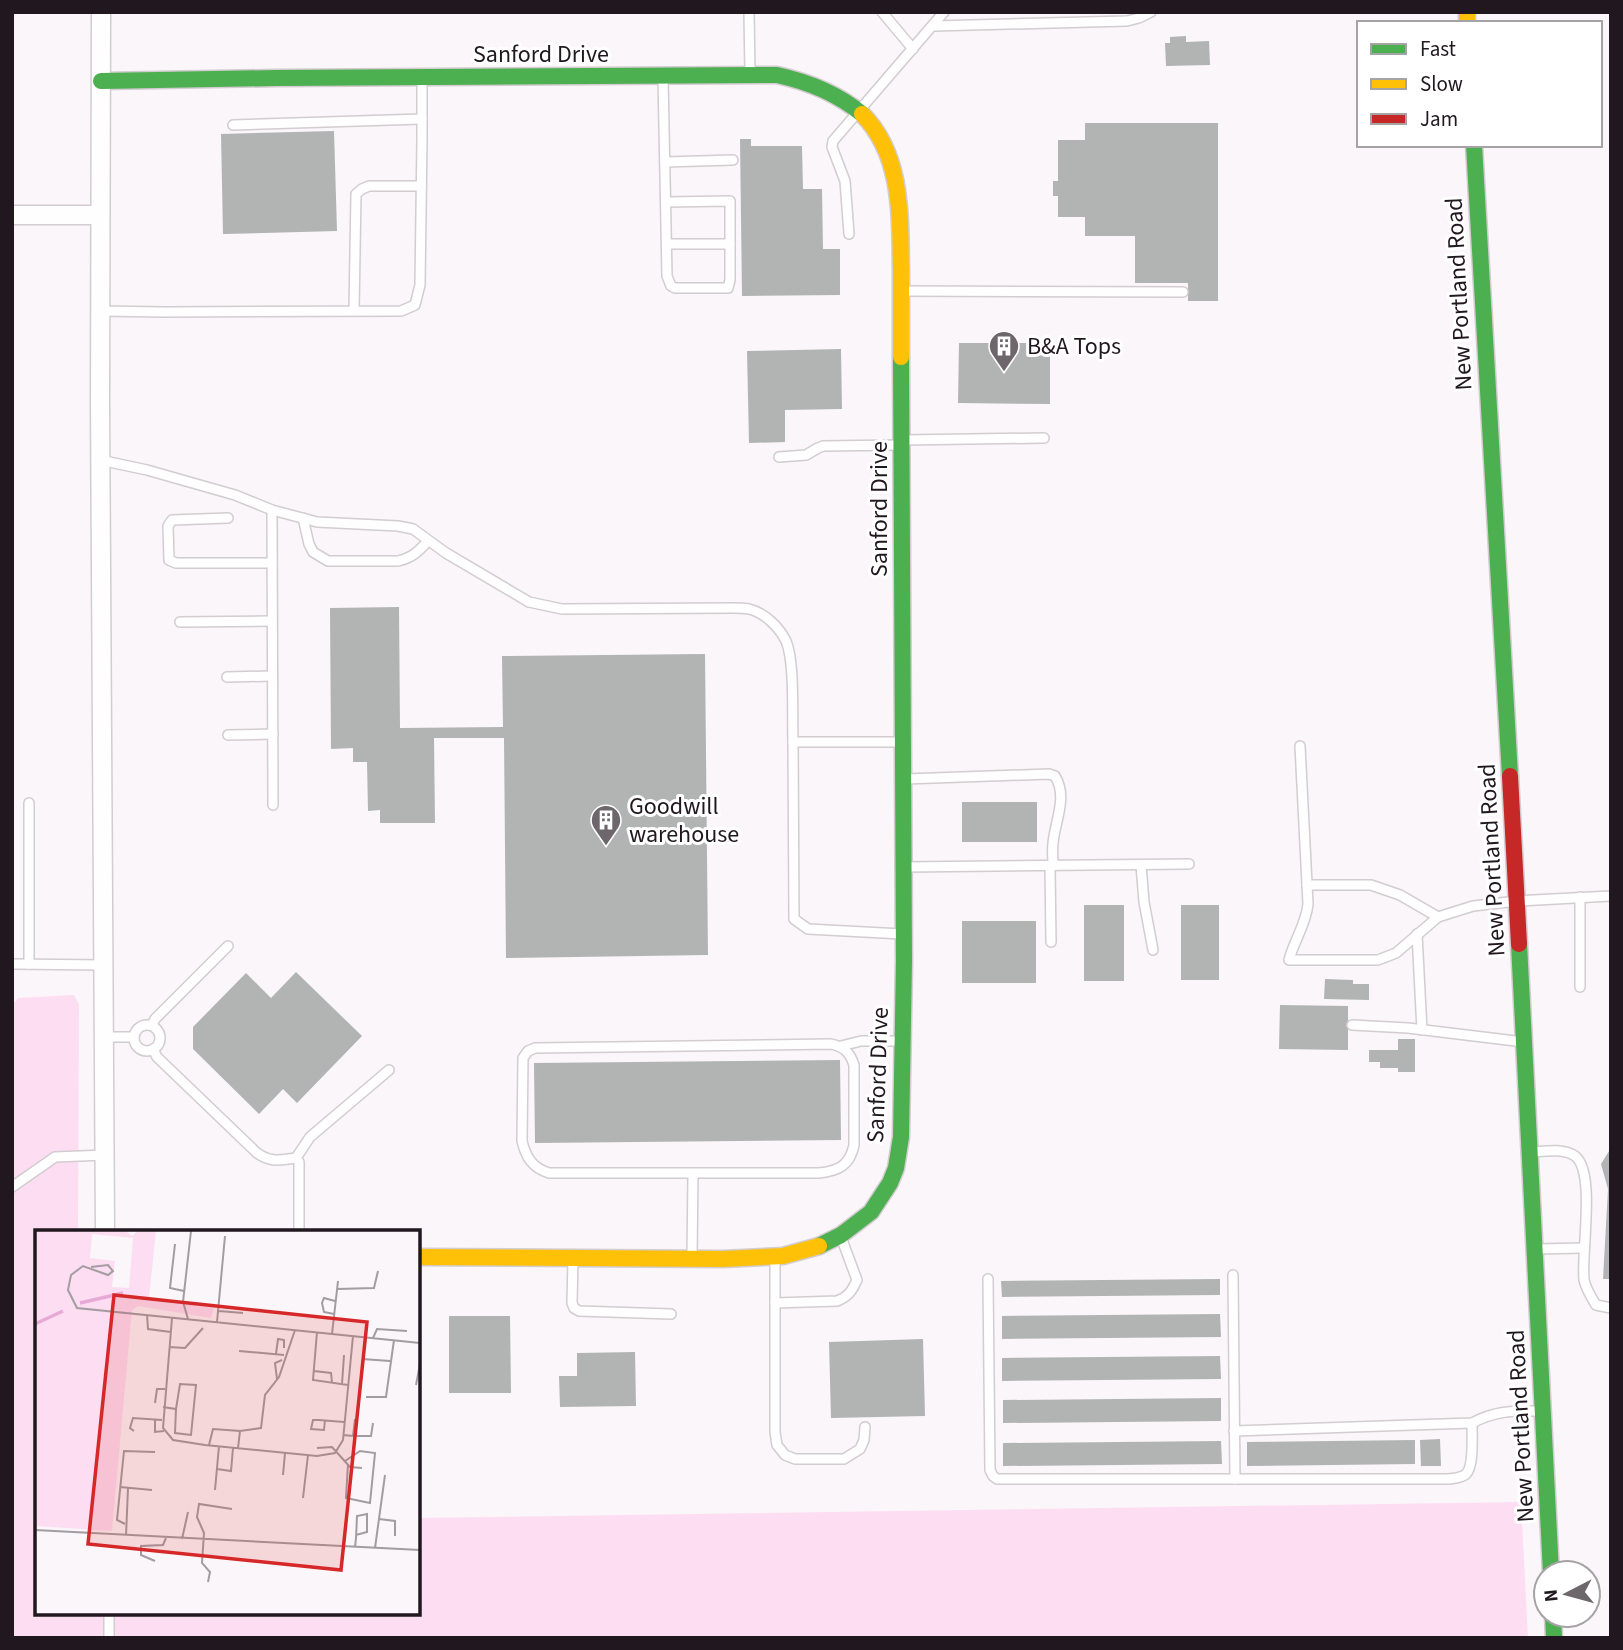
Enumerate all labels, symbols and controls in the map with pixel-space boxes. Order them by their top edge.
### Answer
legend [1357,21,1602,147]
text: Fast [1420,34,1456,64]
street label: Sanford Drive [473,37,609,72]
text: Slow [1420,69,1463,99]
text: Jam [1420,104,1458,134]
street label: New Portland Road [1436,197,1482,391]
building icon: B&A Tops [987,329,1021,373]
place label: B&A Tops [1027,329,1121,364]
street label: Sanford Drive [862,441,897,577]
street label: New Portland Road [1469,763,1515,957]
place label: Goodwill warehouse [629,789,739,852]
building icon: Goodwill warehouse [589,803,623,847]
street label: Sanford Drive [858,1006,898,1144]
inset map [35,1230,420,1615]
street label: New Portland Road [1498,1329,1544,1523]
north arrow [1532,1559,1602,1629]
text: N [1537,1588,1566,1603]

